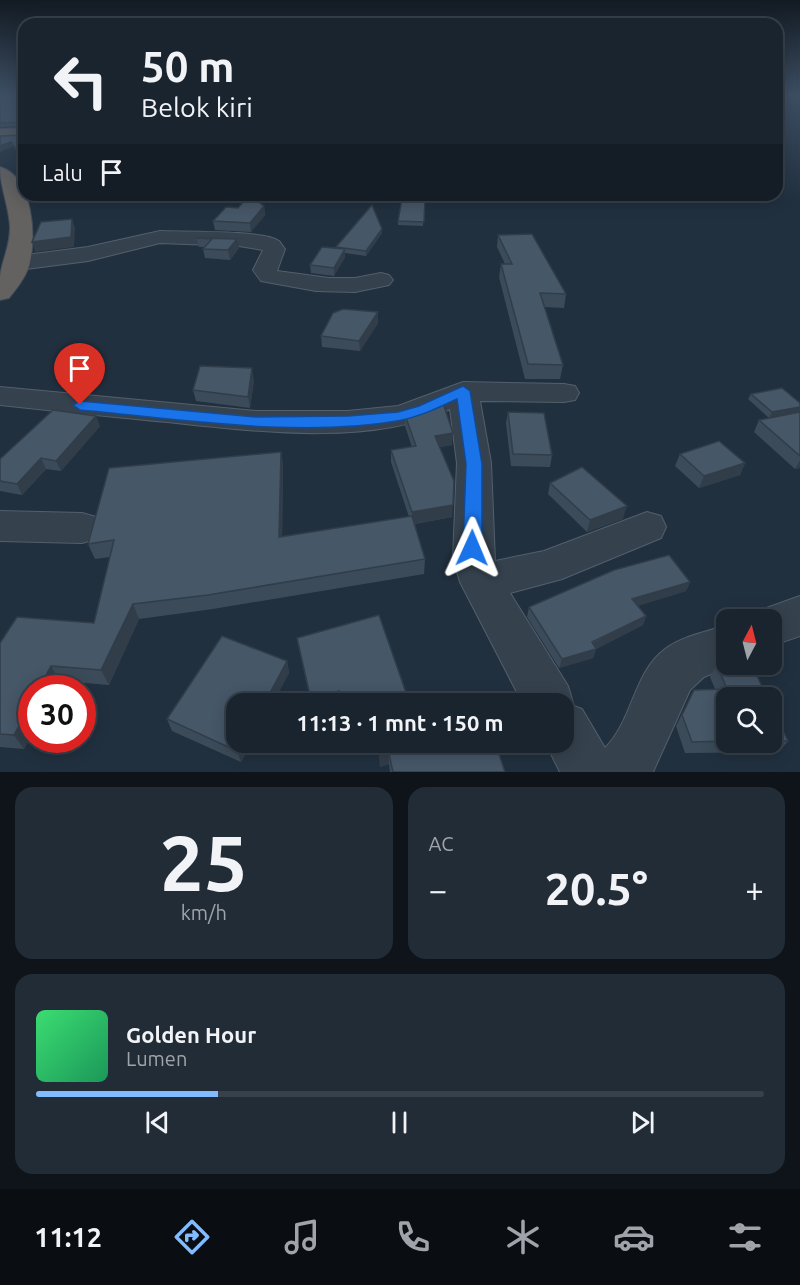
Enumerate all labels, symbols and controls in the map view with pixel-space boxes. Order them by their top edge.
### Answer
icon: left [42,42,120,120]
text: 50 m [141,43,235,90]
text: Belok kiri [141,92,253,122]
icon: arrive [95,156,128,189]
text: Lalu [42,160,83,185]
pin [54,343,105,405]
icon: arrive [63,352,96,385]
position arrow [440,516,504,580]
north arrow [716,609,782,675]
map controls [716,609,782,753]
speed limit sign: 30 [18,675,96,753]
button: search [716,687,782,753]
text: 11:13 · 1 mnt · 150 m [296,710,504,735]
text: 25 [160,818,248,906]
text: AC [429,832,454,855]
text: 20.5° [545,863,648,914]
text: − [429,871,447,908]
text: + [745,871,764,908]
text: km/h [181,901,227,924]
text: Golden Hour [126,1022,256,1047]
text: Lumen [126,1047,187,1070]
icon: previous [141,1106,174,1139]
icon: pause [383,1106,416,1139]
icon: next [626,1106,659,1139]
icon: directions [171,1216,213,1258]
icon: music [281,1216,323,1258]
icon: phone [392,1216,434,1258]
icon: climate [502,1216,544,1258]
icon: car [613,1216,655,1258]
icon: filters [724,1216,766,1258]
text: 11:12 [34,1222,102,1252]

